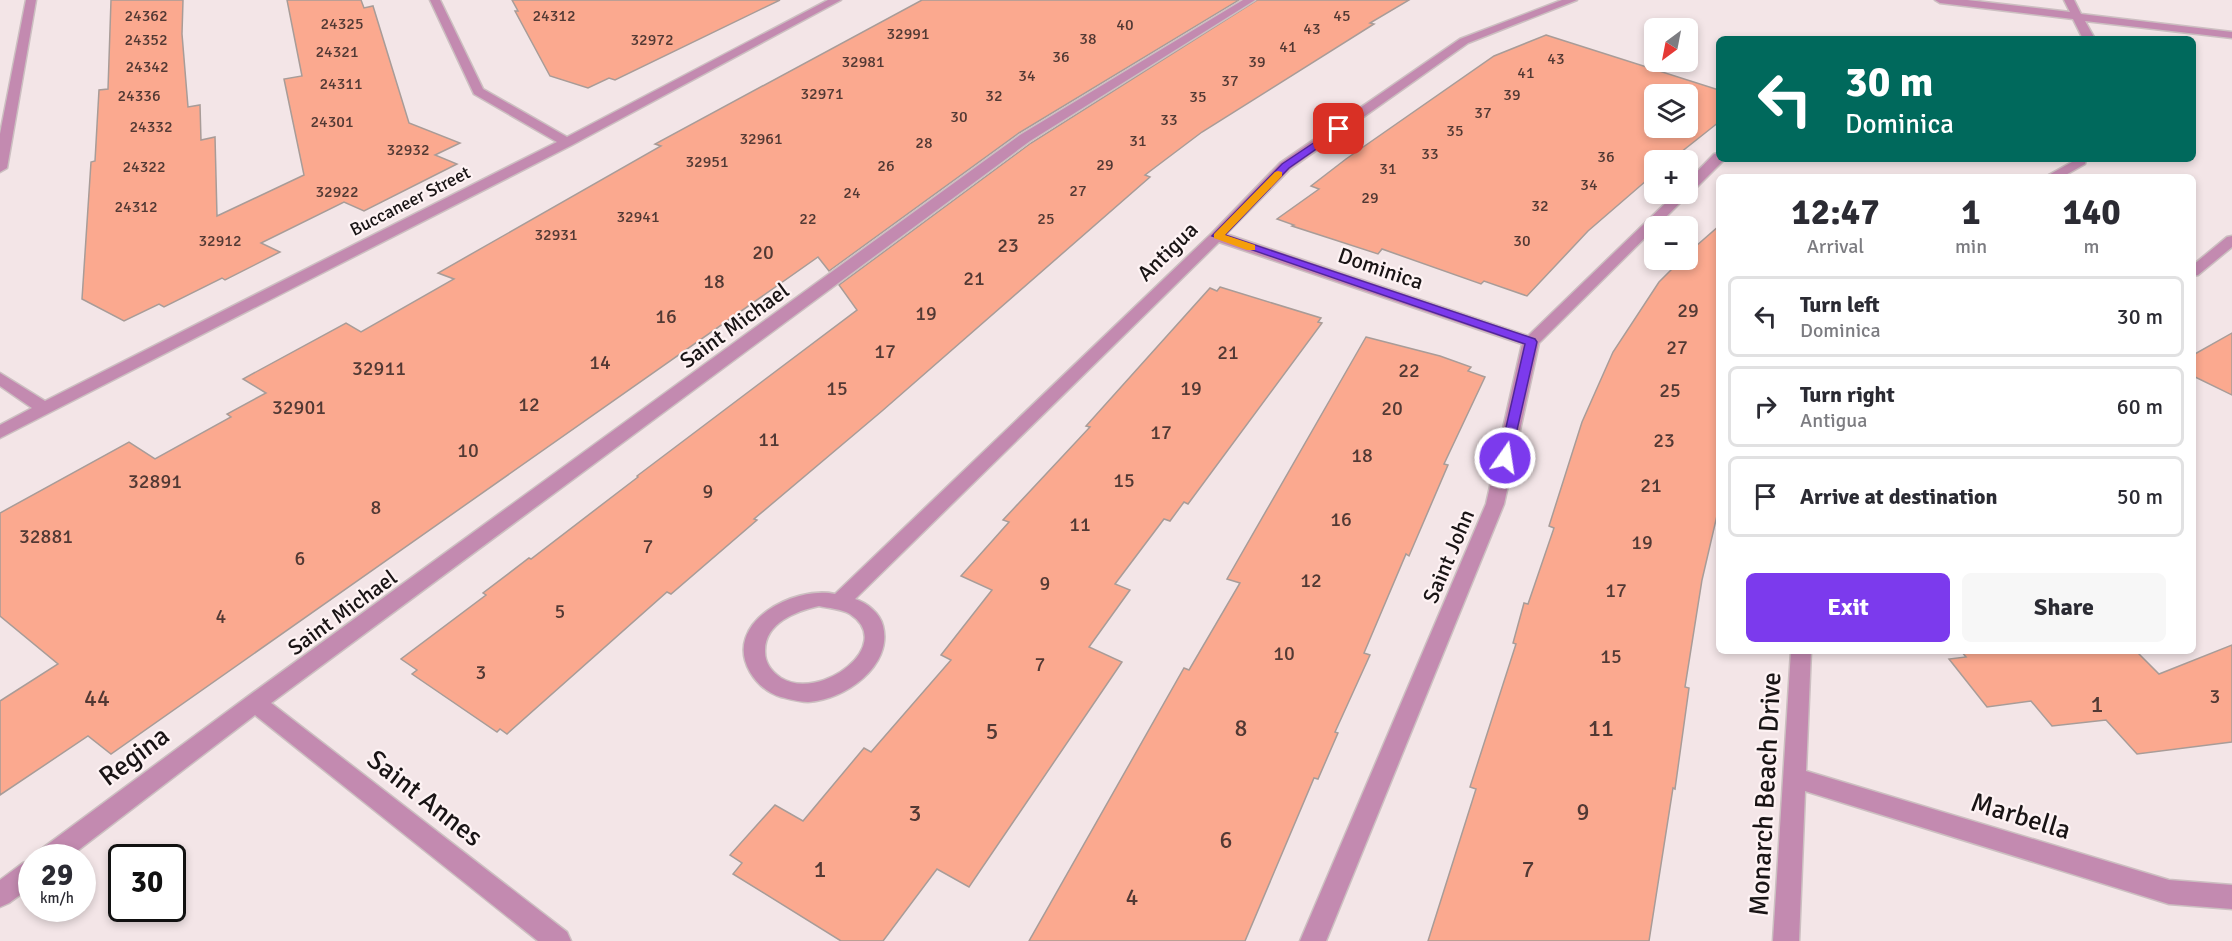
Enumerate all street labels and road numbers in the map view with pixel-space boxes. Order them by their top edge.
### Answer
street label: Buccaneer Street [346,161,474,241]
street label: Antigua [1131,216,1203,287]
street label: Dominica [1335,241,1427,296]
street label: Saint Michael [674,277,794,374]
street label: Saint John [1417,505,1480,607]
street label: Saint Michael [282,564,402,661]
street label: Monarch Beach Drive [1743,671,1788,917]
street label: Regina [93,719,176,793]
street label: Saint Annes [360,743,489,854]
street label: Marbella [1967,786,2075,847]

